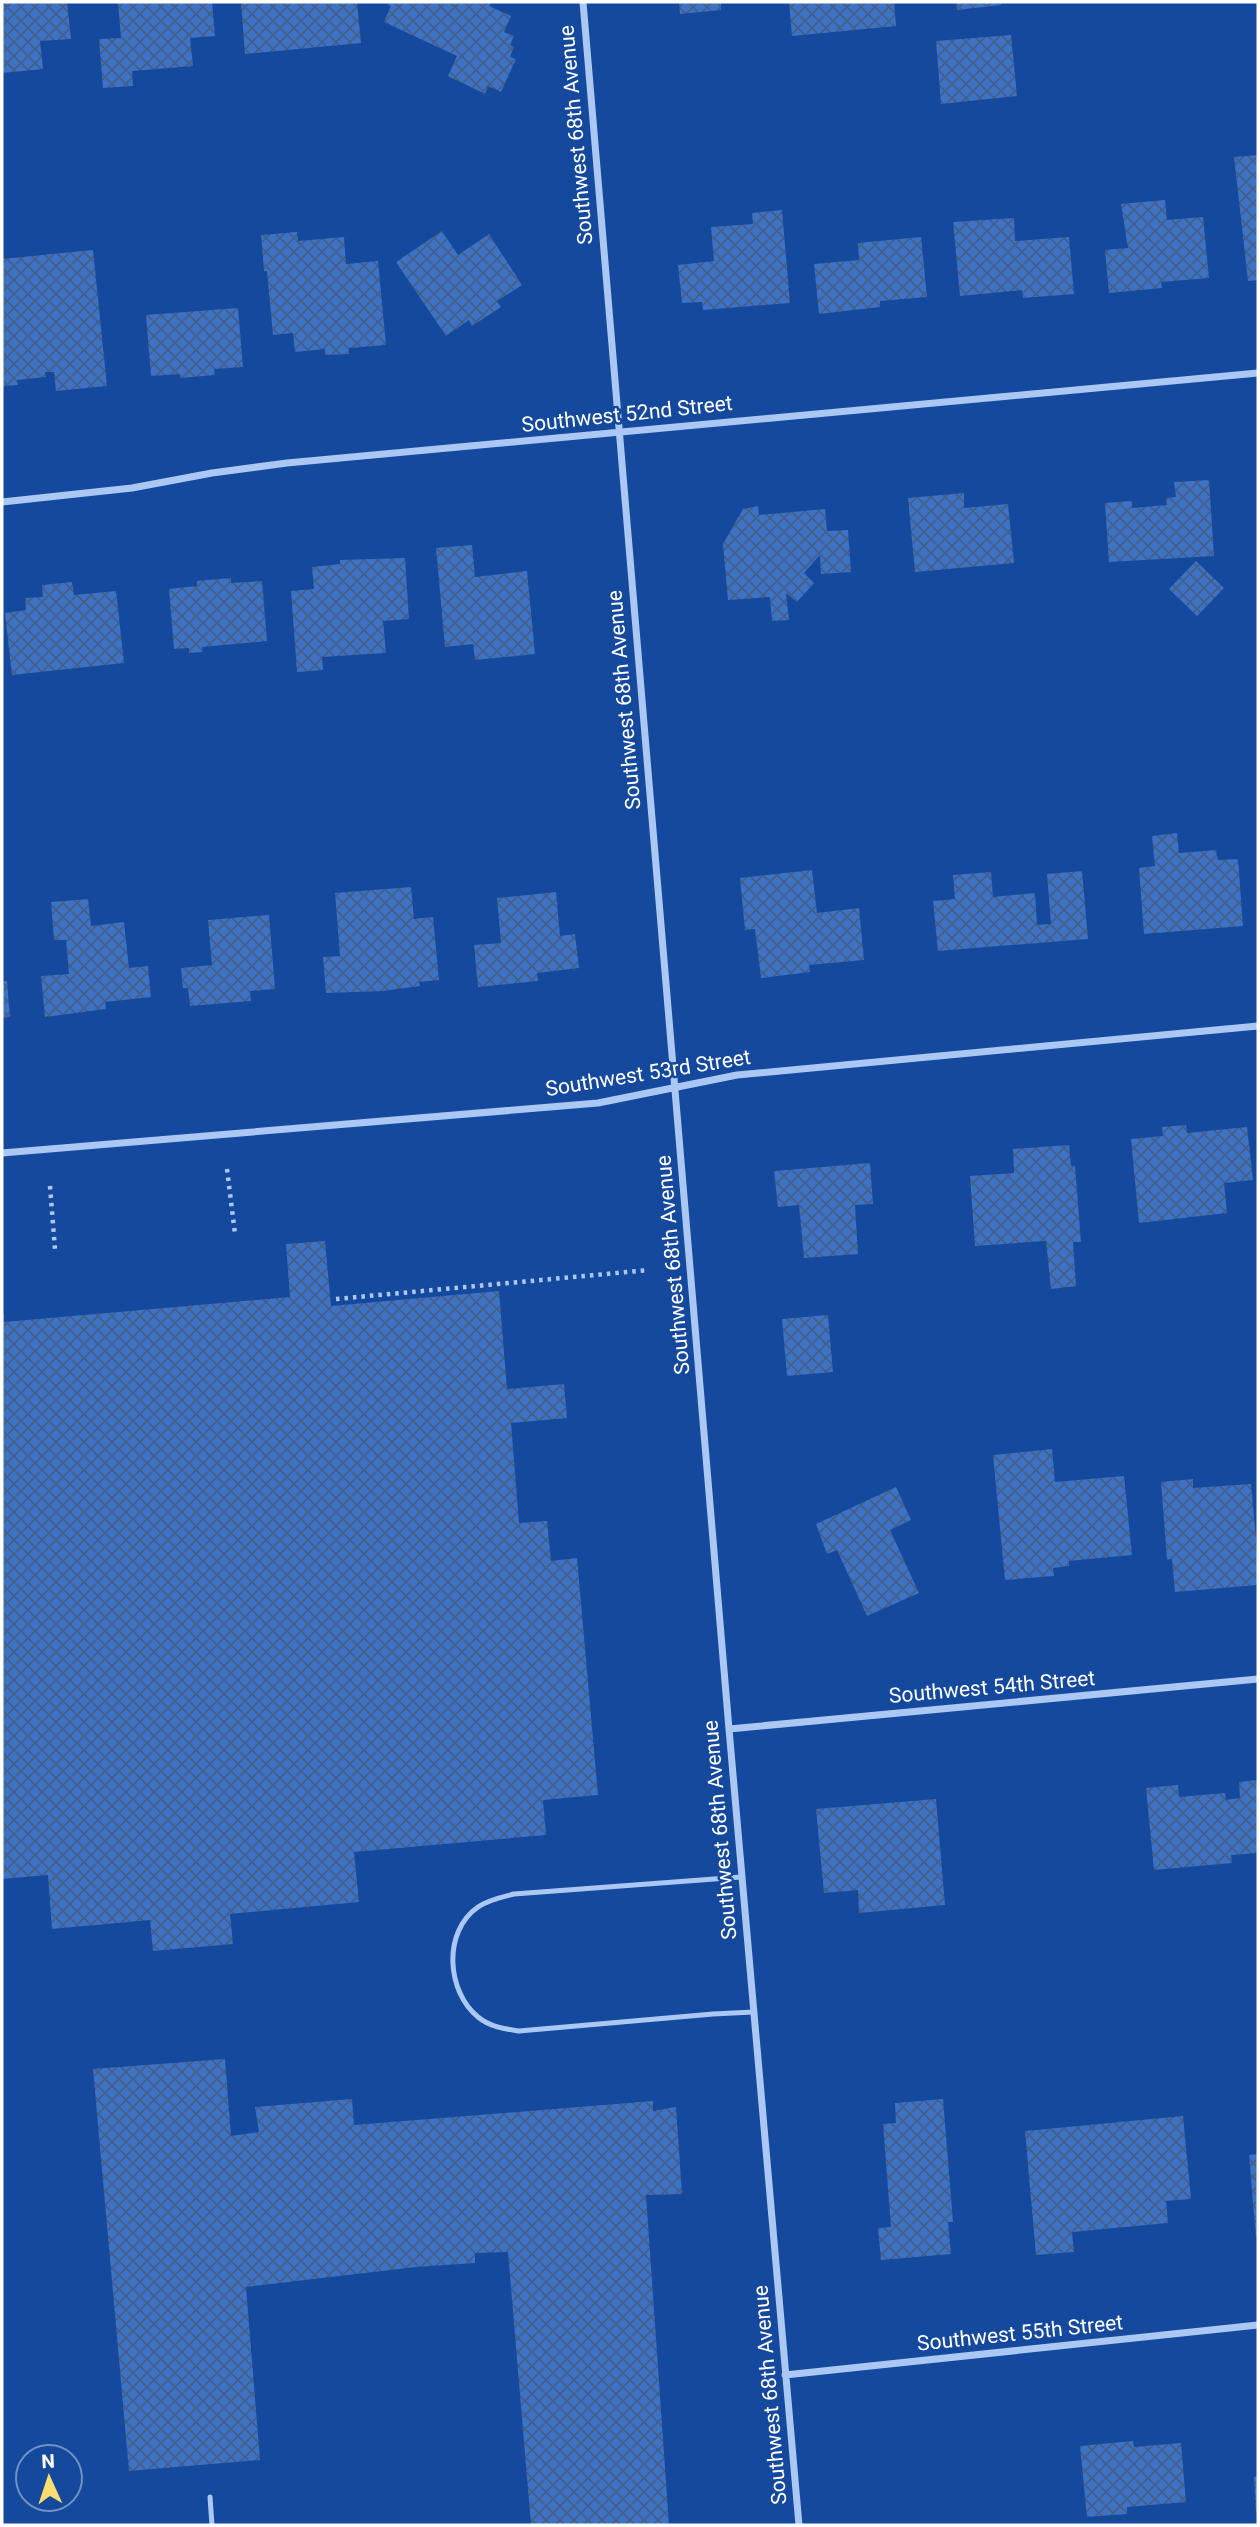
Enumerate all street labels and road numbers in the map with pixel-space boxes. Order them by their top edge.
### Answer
street label: Southwest 68th Avenue [554,24,598,246]
street label: Southwest 52nd Street [520,391,734,437]
street label: Southwest 68th Avenue [602,589,646,811]
street label: Southwest 53rd Street [544,1045,752,1101]
street label: Southwest 68th Avenue [651,1154,695,1376]
street label: Southwest 54th Street [888,1666,1096,1708]
street label: Southwest 68th Avenue [698,1719,742,1941]
street label: Southwest 68th Avenue [748,2284,792,2506]
street label: Southwest 55th Street [916,2310,1124,2356]

